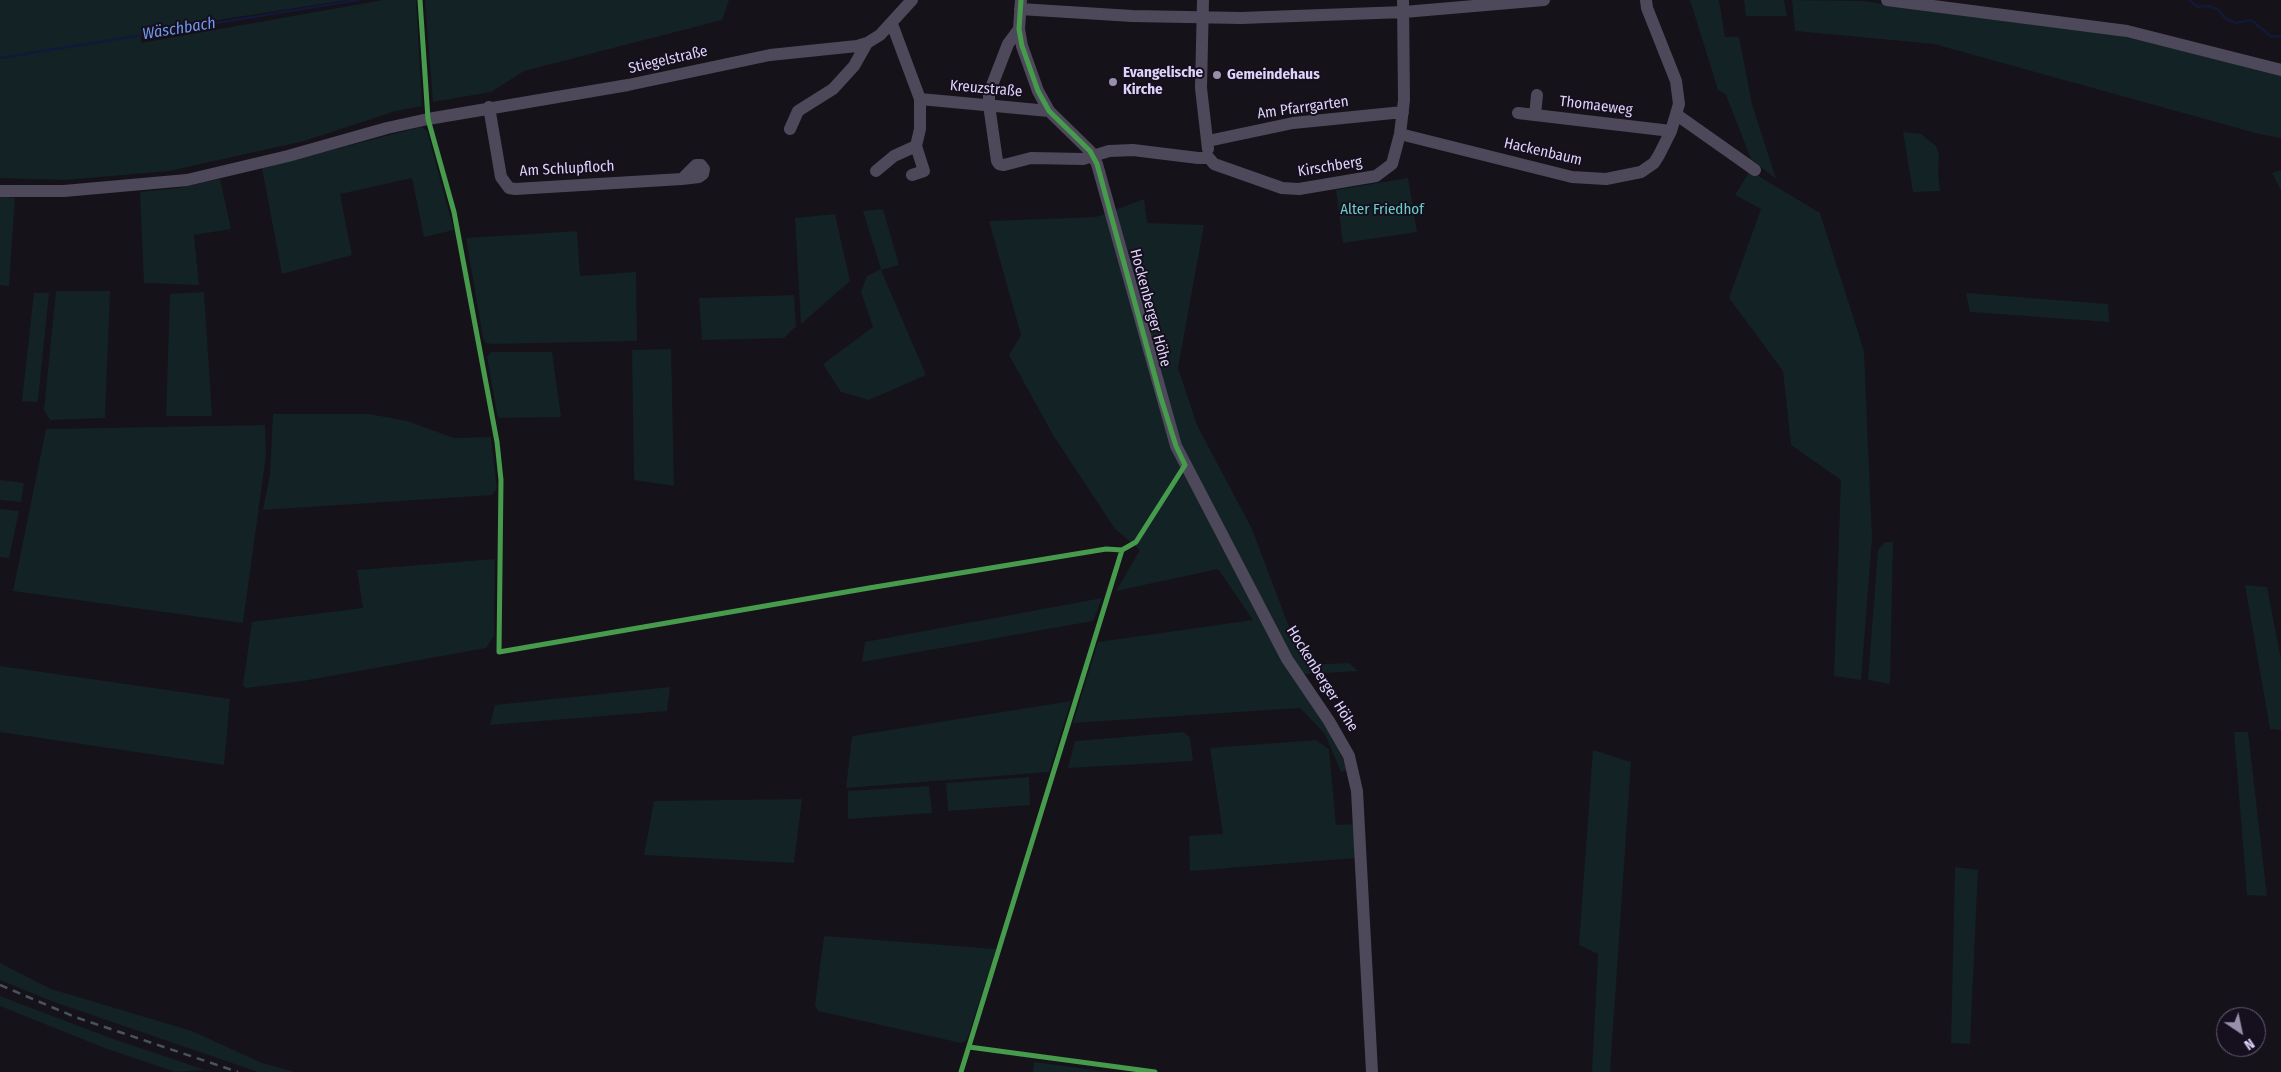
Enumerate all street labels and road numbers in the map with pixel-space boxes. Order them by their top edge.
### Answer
street label: Stiegelstraße [627,42,709,78]
street label: Kreuzstraße [949,77,1023,101]
street label: Am Pfarrgarten [1256,93,1350,123]
street label: Thomaeweg [1559,93,1633,119]
street label: Hackenbaum [1502,134,1584,170]
street label: Kirschberg [1297,153,1363,181]
street label: Am Schlupfloch [519,158,615,180]
street label: Hockenberger Höhe [1126,247,1174,369]
street label: Hockenberger Höhe [1282,623,1362,735]

